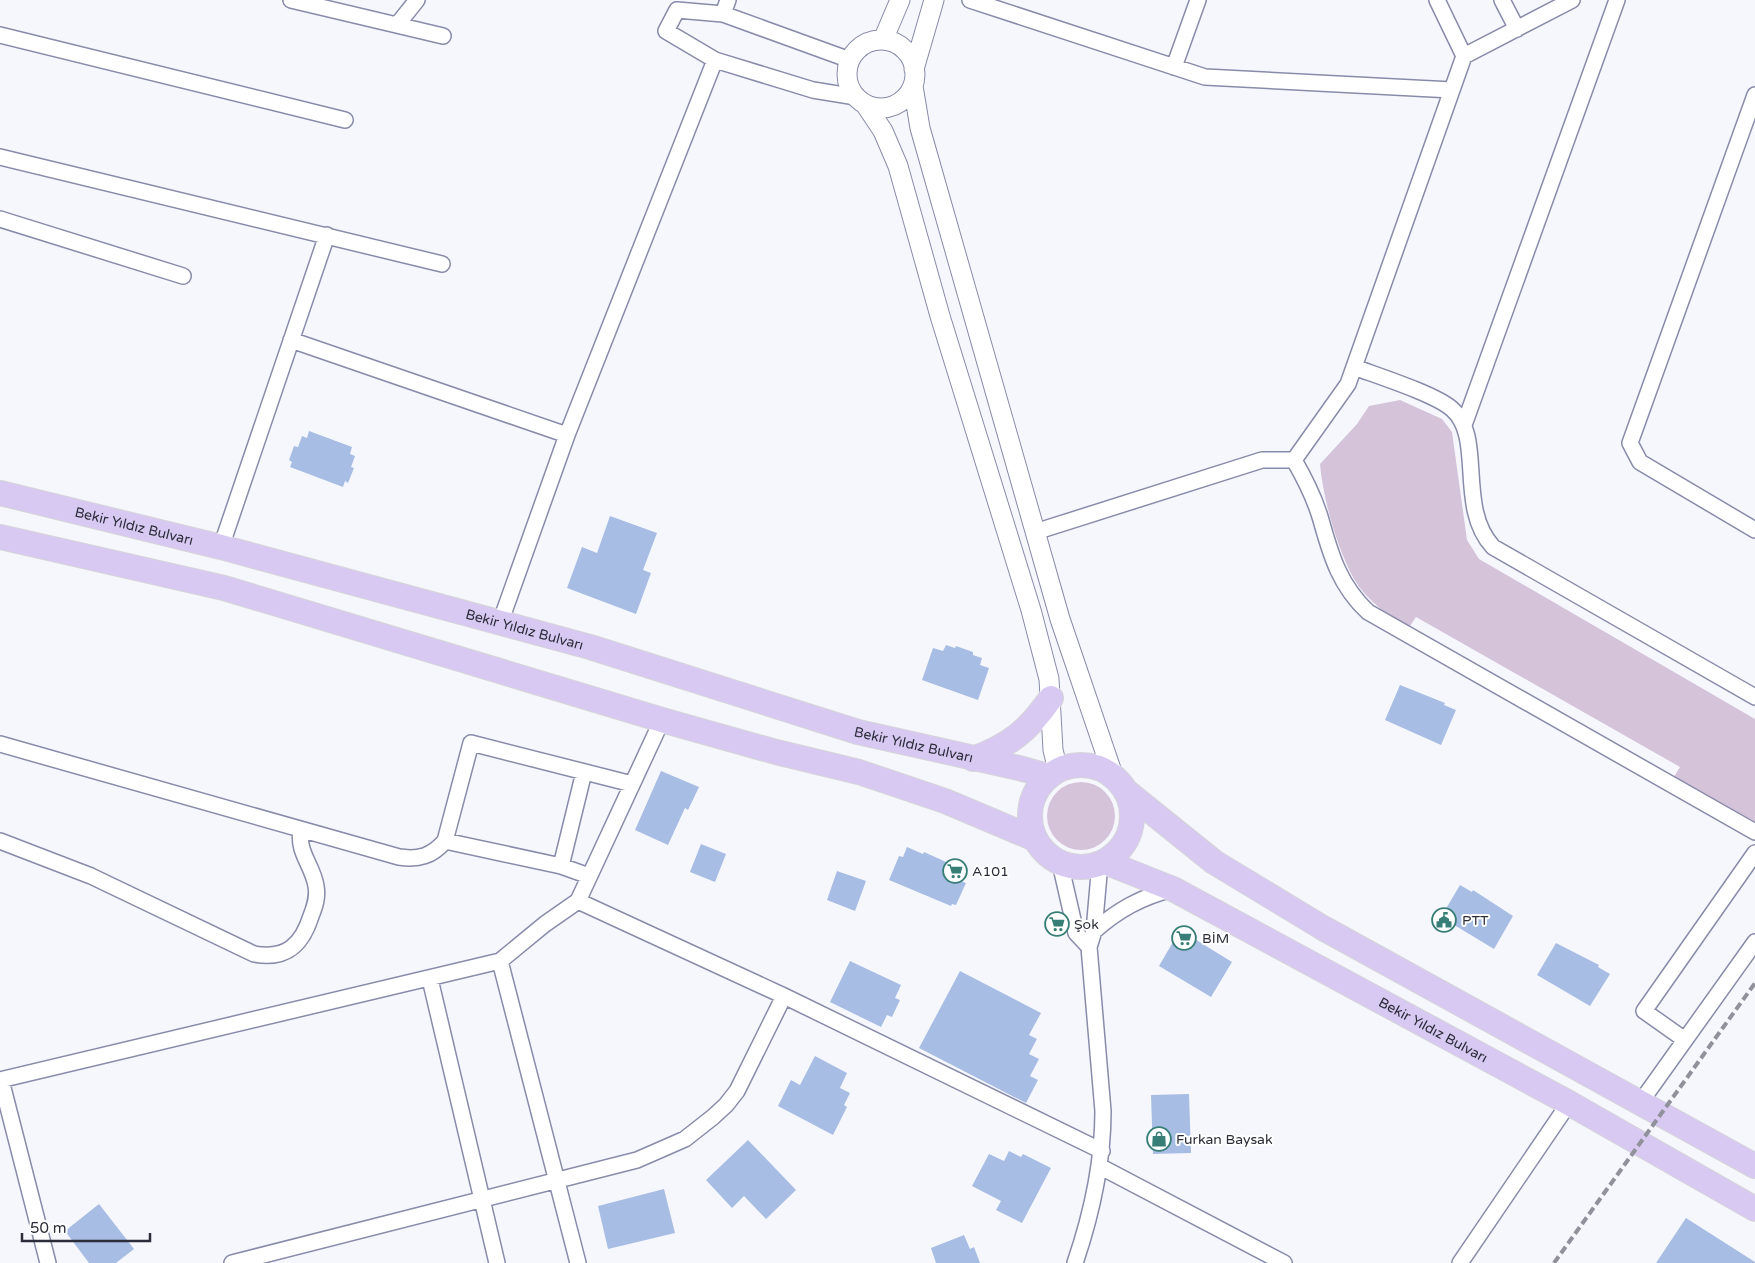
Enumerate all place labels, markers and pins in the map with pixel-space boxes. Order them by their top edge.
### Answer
supermarket icon: A101 [942,858,968,884]
place label: A101 [972,863,1009,880]
public building icon: PTT [1431,907,1457,933]
supermarket icon: Şok [1044,911,1070,937]
place label: PTT [1462,912,1489,929]
place label: Şok [1074,916,1099,933]
supermarket icon: BİM [1171,925,1197,951]
place label: BİM [1202,930,1229,947]
shop icon: Furkan Baysak [1146,1126,1172,1152]
place label: Furkan Baysak [1176,1131,1273,1148]

